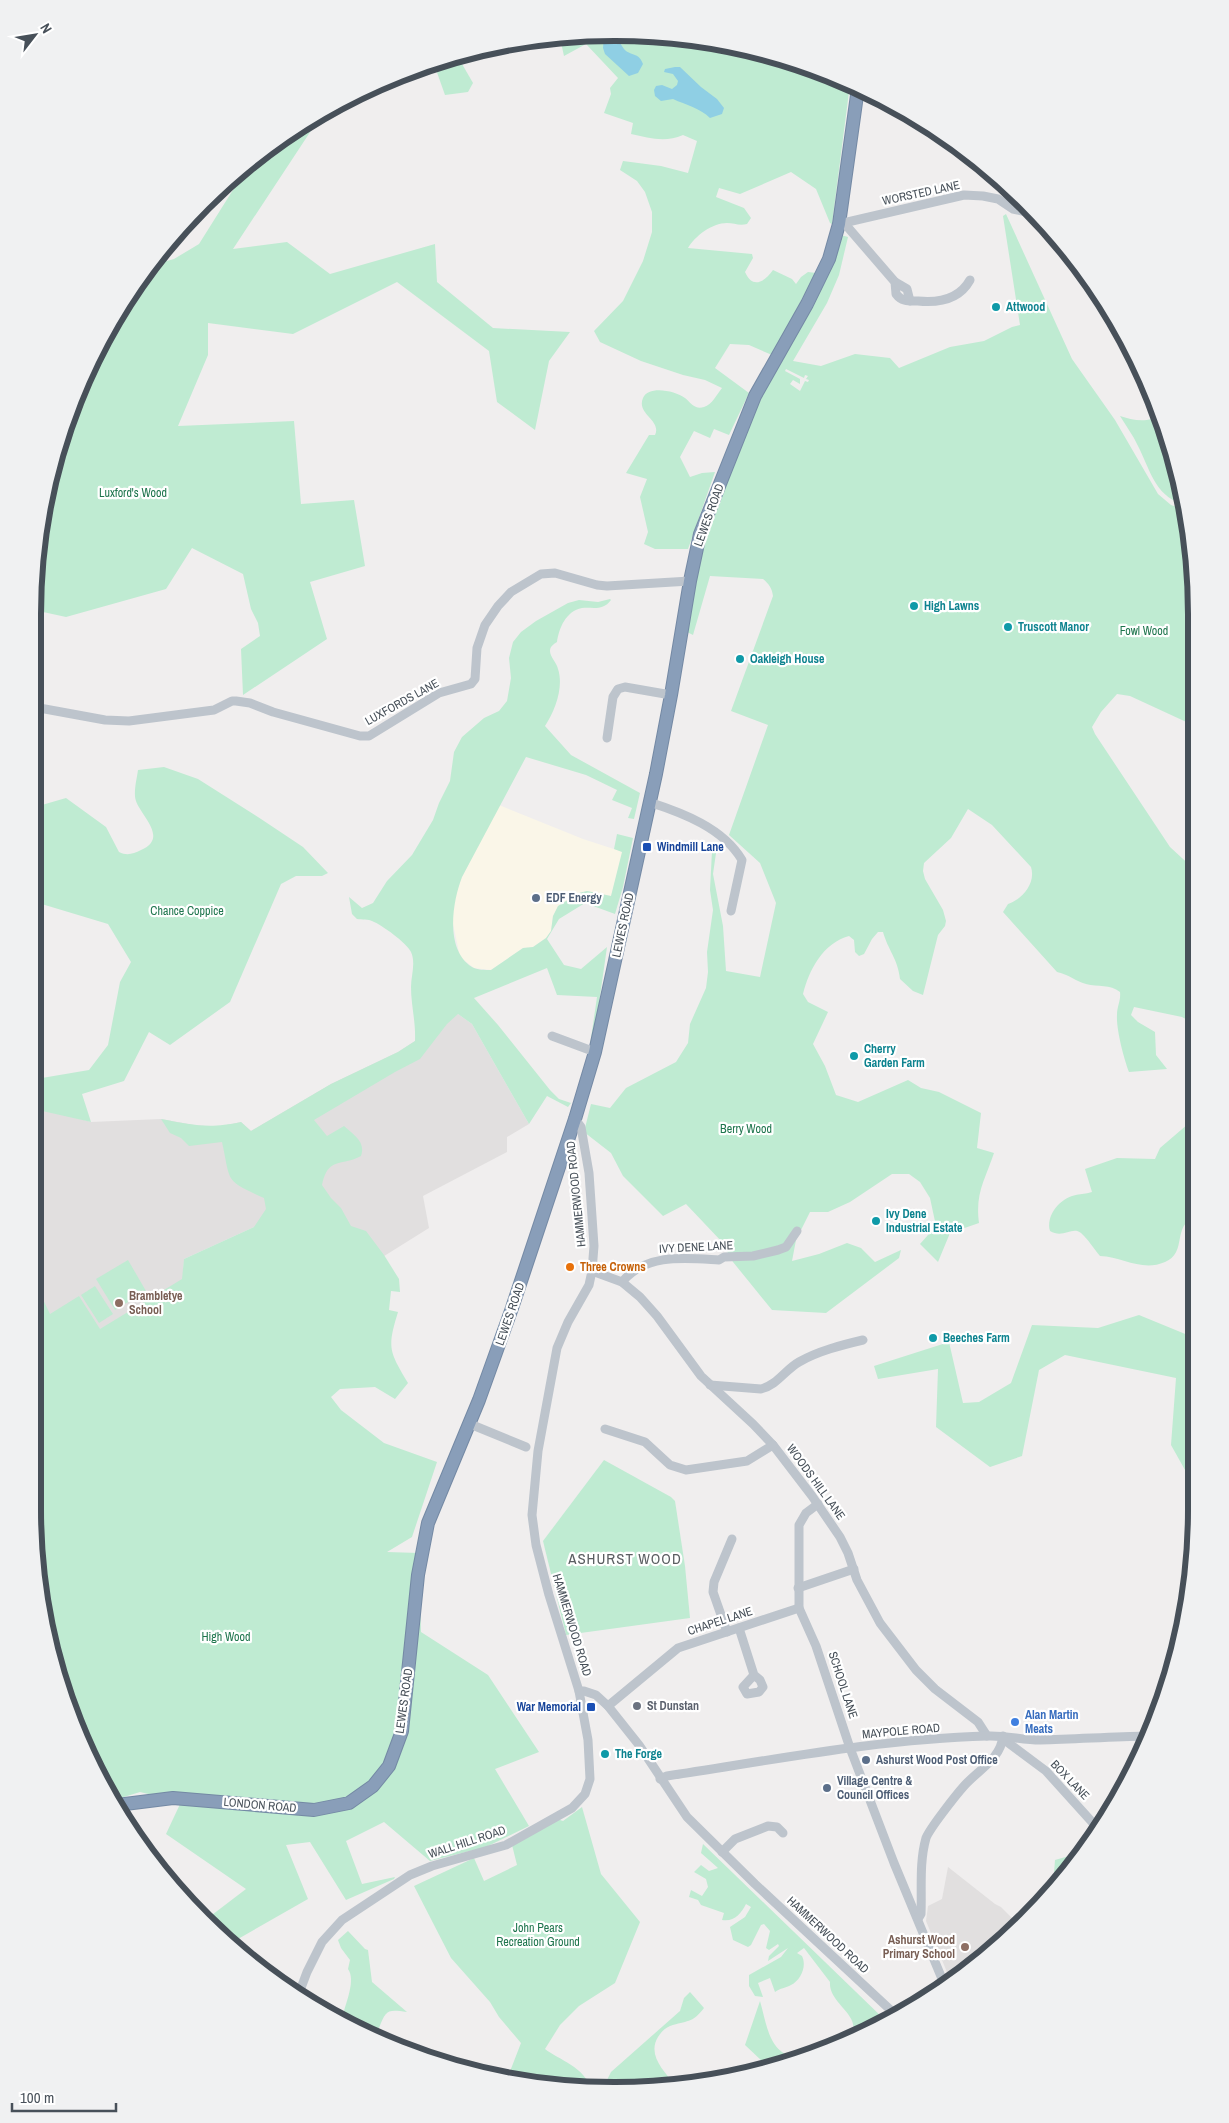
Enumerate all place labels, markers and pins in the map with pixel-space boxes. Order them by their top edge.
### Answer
place label: Attwood [1006,299,1045,315]
marker: Attwood [990,301,1002,313]
place label: High Lawns [924,598,980,614]
marker: High Lawns [908,600,920,612]
place label: Truscott Manor [1018,619,1089,635]
marker: Truscott Manor [1002,621,1014,633]
place label: Oakleigh House [750,651,825,667]
marker: Oakleigh House [734,653,746,665]
place label: Windmill Lane [657,839,724,855]
marker: Windmill Lane [641,841,653,853]
place label: EDF Energy [546,890,602,906]
marker: EDF Energy [530,892,542,904]
place label: Cherry Garden Farm [864,1041,925,1071]
marker: Cherry Garden Farm [848,1050,860,1062]
place label: Ivy Dene Industrial Estate [886,1206,963,1236]
marker: Ivy Dene Industrial Estate [870,1215,882,1227]
place label: Three Crowns [580,1259,646,1275]
marker: Three Crowns [564,1261,576,1273]
place label: Brambletye School [129,1288,183,1318]
marker: Brambletye School [113,1297,125,1309]
place label: Beeches Farm [943,1330,1010,1346]
marker: Beeches Farm [927,1332,939,1344]
place label: St Dunstan [647,1698,699,1714]
place label: War Memorial [517,1699,581,1715]
marker: St Dunstan [631,1700,643,1712]
marker: War Memorial [585,1701,597,1713]
place label: Alan Martin Meats [1025,1707,1079,1737]
marker: Alan Martin Meats [1009,1716,1021,1728]
place label: The Forge [615,1746,663,1762]
marker: The Forge [599,1748,611,1760]
place label: Ashurst Wood Post Office [876,1752,998,1768]
marker: Ashurst Wood Post Office [860,1754,872,1766]
place label: Village Centre & Council Offices [837,1773,912,1803]
marker: Village Centre & Council Offices [821,1782,833,1794]
place label: Ashurst Wood Primary School [883,1932,955,1962]
marker: Ashurst Wood Primary School [959,1941,971,1953]

